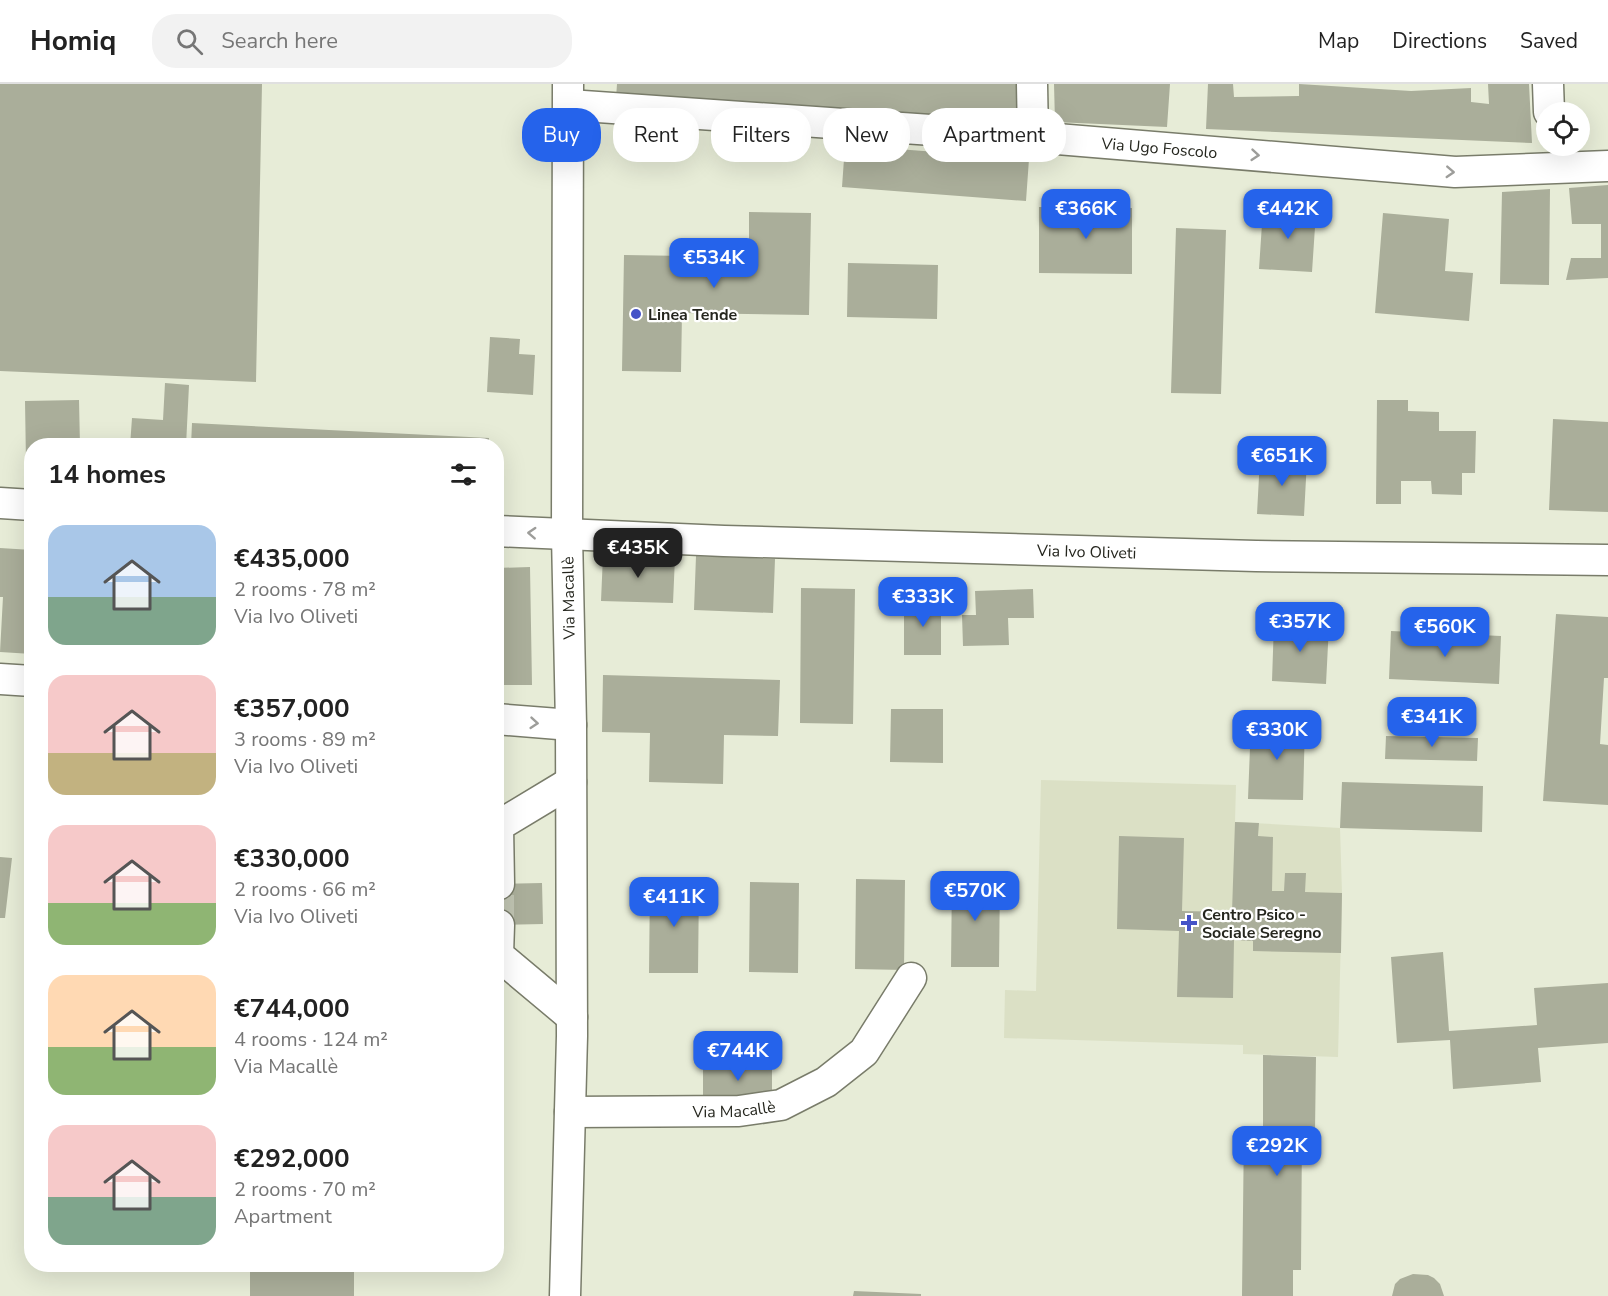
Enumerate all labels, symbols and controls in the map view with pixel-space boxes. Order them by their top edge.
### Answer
search box [152,14,572,68]
text: Homiq [30,22,116,60]
icon: search [173,25,206,58]
text: Search here [221,26,338,56]
text: Map [1318,27,1359,55]
text: Directions [1392,27,1487,55]
text: Saved [1520,27,1578,55]
map controls [1536,102,1590,156]
button: locate [1536,102,1590,156]
chip: Buy [522,108,601,162]
chip: Rent [613,108,699,162]
chip: Filters [711,108,811,162]
chip: New [823,108,910,162]
chip: Apartment [922,108,1066,162]
street label: Via Ugo Foscolo [1100,133,1218,164]
one-way arrow [1251,149,1260,162]
one-way arrow [1445,165,1454,178]
pin: €366K [1044,189,1128,240]
pin: €442K [1246,189,1330,240]
text: €366K [1055,195,1117,222]
text: €442K [1257,195,1319,222]
pin: €534K [672,238,756,289]
text: €534K [683,244,745,271]
place label: Linea Tende [648,304,737,326]
marker: Linea Tende [629,307,643,321]
pin: €651K [1240,436,1324,487]
text: €651K [1251,442,1313,469]
text: 14 homes [48,457,166,492]
icon: filters [447,458,480,491]
one-way arrow [527,527,536,540]
pin: €435K [596,528,680,579]
text: €435K [607,534,669,561]
street label: Via Ivo Oliveti [1036,540,1137,565]
text: €435,000 [234,541,350,576]
icon: home [96,549,168,621]
street label: Via Macallè [557,556,581,641]
text: 2 rooms · 78 m² [234,576,376,603]
pin: €333K [881,577,965,628]
text: €333K [892,583,954,610]
pin: €357K [1258,602,1342,653]
text: Via Ivo Oliveti [234,603,358,630]
pin: €560K [1403,607,1487,658]
text: €357K [1269,608,1331,635]
text: €560K [1414,613,1476,640]
text: €357,000 [234,691,350,726]
pin: €341K [1390,697,1474,748]
icon: home [96,699,168,771]
text: €341K [1401,703,1463,730]
pin: €330K [1235,710,1319,761]
one-way arrow [529,716,538,729]
text: €330K [1246,716,1308,743]
text: 3 rooms · 89 m² [234,726,376,753]
text: Via Ivo Oliveti [234,753,358,780]
text: €330,000 [234,841,350,876]
icon: home [96,849,168,921]
pin: €570K [933,871,1017,922]
text: 2 rooms · 66 m² [234,876,376,903]
pin: €411K [632,877,716,928]
text: €570K [944,877,1006,904]
text: €411K [643,883,705,910]
text: Via Ivo Oliveti [234,903,358,930]
place label: Centro Psico - Sociale Seregno [1202,904,1322,944]
marker: Centro Psico - Sociale Seregno [1180,914,1198,932]
text: €744,000 [234,991,350,1026]
icon: home [96,999,168,1071]
text: 4 rooms · 124 m² [234,1026,388,1053]
pin: €744K [696,1031,780,1082]
text: €744K [707,1037,769,1064]
text: Via Macallè [234,1053,338,1080]
street label: Via Macallè [691,1096,777,1123]
pin: €292K [1235,1126,1319,1177]
text: €292K [1246,1132,1308,1159]
text: €292,000 [234,1141,350,1176]
icon: home [96,1149,168,1221]
text: 2 rooms · 70 m² [234,1176,376,1203]
text: Apartment [234,1203,332,1230]

